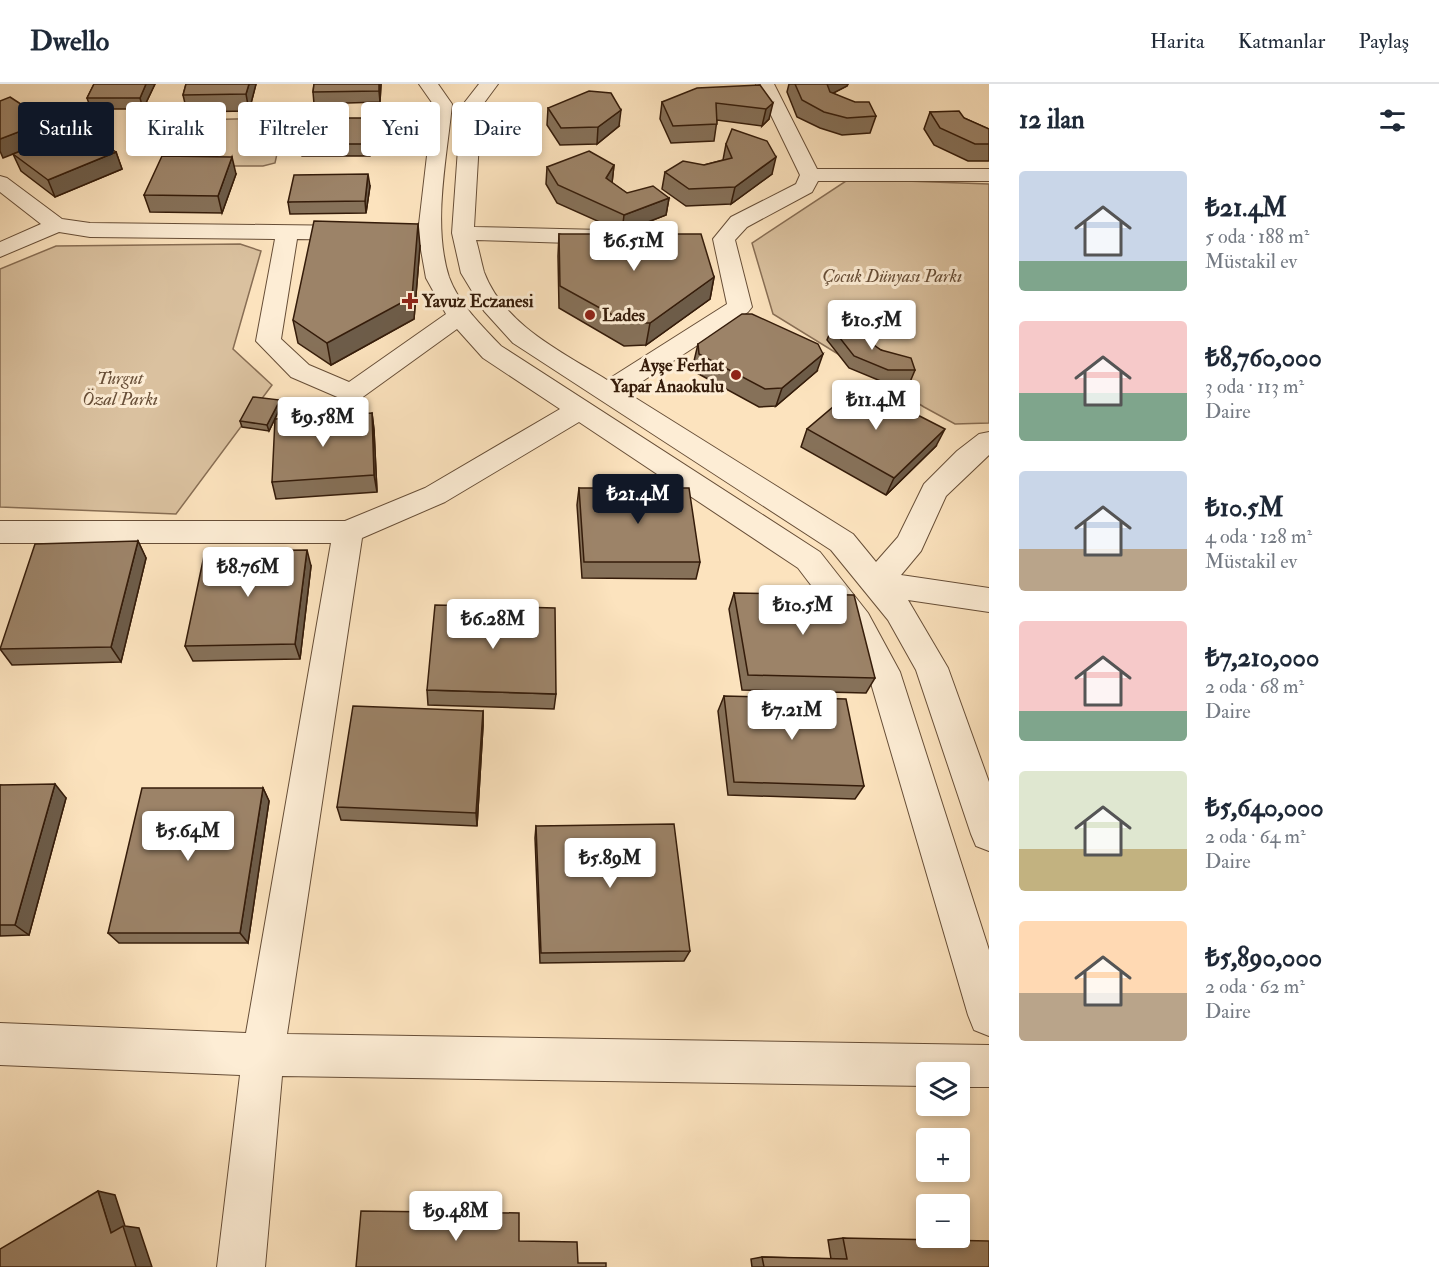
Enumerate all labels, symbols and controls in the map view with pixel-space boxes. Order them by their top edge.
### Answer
text: Dwello [30,24,109,59]
text: Harita [1150,28,1205,55]
text: Katmanlar [1238,28,1325,55]
text: Paylaş [1358,28,1409,55]
chip: Satılık [18,102,114,156]
chip: Kiralık [126,102,226,156]
chip: Filtreler [238,102,349,156]
chip: Yeni [361,102,440,156]
chip: Daire [452,102,542,156]
text: 12 ilan [1019,104,1085,136]
icon: filters [1376,104,1409,137]
text: ₺21.4M [1205,192,1287,224]
icon: home [1067,195,1139,267]
pin: ₺6.51M [585,221,683,272]
text: 5 oda · 188 m² [1205,224,1309,249]
text: ₺6.51M [604,228,664,253]
text: Müstakil ev [1205,249,1297,274]
park label: Çocuk Dünyası Parkı [822,265,962,288]
place label: Yavuz Eczanesi [421,290,534,313]
marker: Yavuz Eczanesi [403,294,417,308]
pin: ₺10.5M [823,300,921,351]
place label: Lades [602,304,645,327]
text: ₺10.5M [842,307,902,332]
marker: Lades [583,308,597,322]
text: ₺8,760,000 [1205,342,1322,374]
icon: home [1067,345,1139,417]
place label: Ayşe Ferhat Yapar Anaokulu [609,354,725,398]
park label: Turgut Özal Parkı [82,367,158,411]
marker: Ayşe Ferhat Yapar Anaokulu [729,368,743,382]
text: 3 oda · 113 m² [1205,374,1304,399]
pin: ₺11.4M [827,380,925,431]
text: ₺11.4M [846,387,906,412]
pin: ₺9.58M [274,397,372,448]
text: Daire [1205,399,1251,424]
text: ₺9.58M [292,404,354,429]
pin: ₺21.4M [589,474,687,525]
text: ₺21.4M [606,481,670,506]
text: ₺10.5M [1205,492,1284,524]
icon: home [1067,495,1139,567]
text: 4 oda · 128 m² [1205,524,1312,549]
pin: ₺8.76M [199,547,297,598]
text: Müstakil ev [1205,549,1297,574]
text: ₺8.76M [217,554,279,579]
pin: ₺10.5M [754,585,852,636]
text: ₺10.5M [773,592,833,617]
pin: ₺6.28M [444,599,542,650]
text: ₺6.28M [461,606,525,631]
text: ₺7,210,000 [1205,642,1319,674]
icon: home [1067,645,1139,717]
text: 2 oda · 68 m² [1205,674,1304,699]
pin: ₺7.21M [743,690,841,741]
text: ₺7.21M [762,697,822,722]
text: Daire [1205,699,1251,724]
text: ₺5,640,000 [1205,792,1324,824]
icon: home [1067,795,1139,867]
pin: ₺5.64M [139,811,237,862]
text: ₺5.64M [156,818,220,843]
text: 2 oda · 64 m² [1205,824,1306,849]
pin: ₺5.89M [561,838,659,889]
text: ₺5.89M [579,845,641,870]
text: Daire [1205,849,1251,874]
text: ₺5,890,000 [1205,942,1322,974]
icon: home [1067,945,1139,1017]
text: 2 oda · 62 m² [1205,974,1305,999]
text: Daire [1205,999,1251,1024]
map controls [916,1062,970,1248]
button: layers [916,1062,970,1116]
button: + [916,1128,970,1182]
pin: ₺9.48M [407,1191,505,1242]
button: − [916,1194,970,1248]
text: ₺9.48M [423,1198,489,1223]

